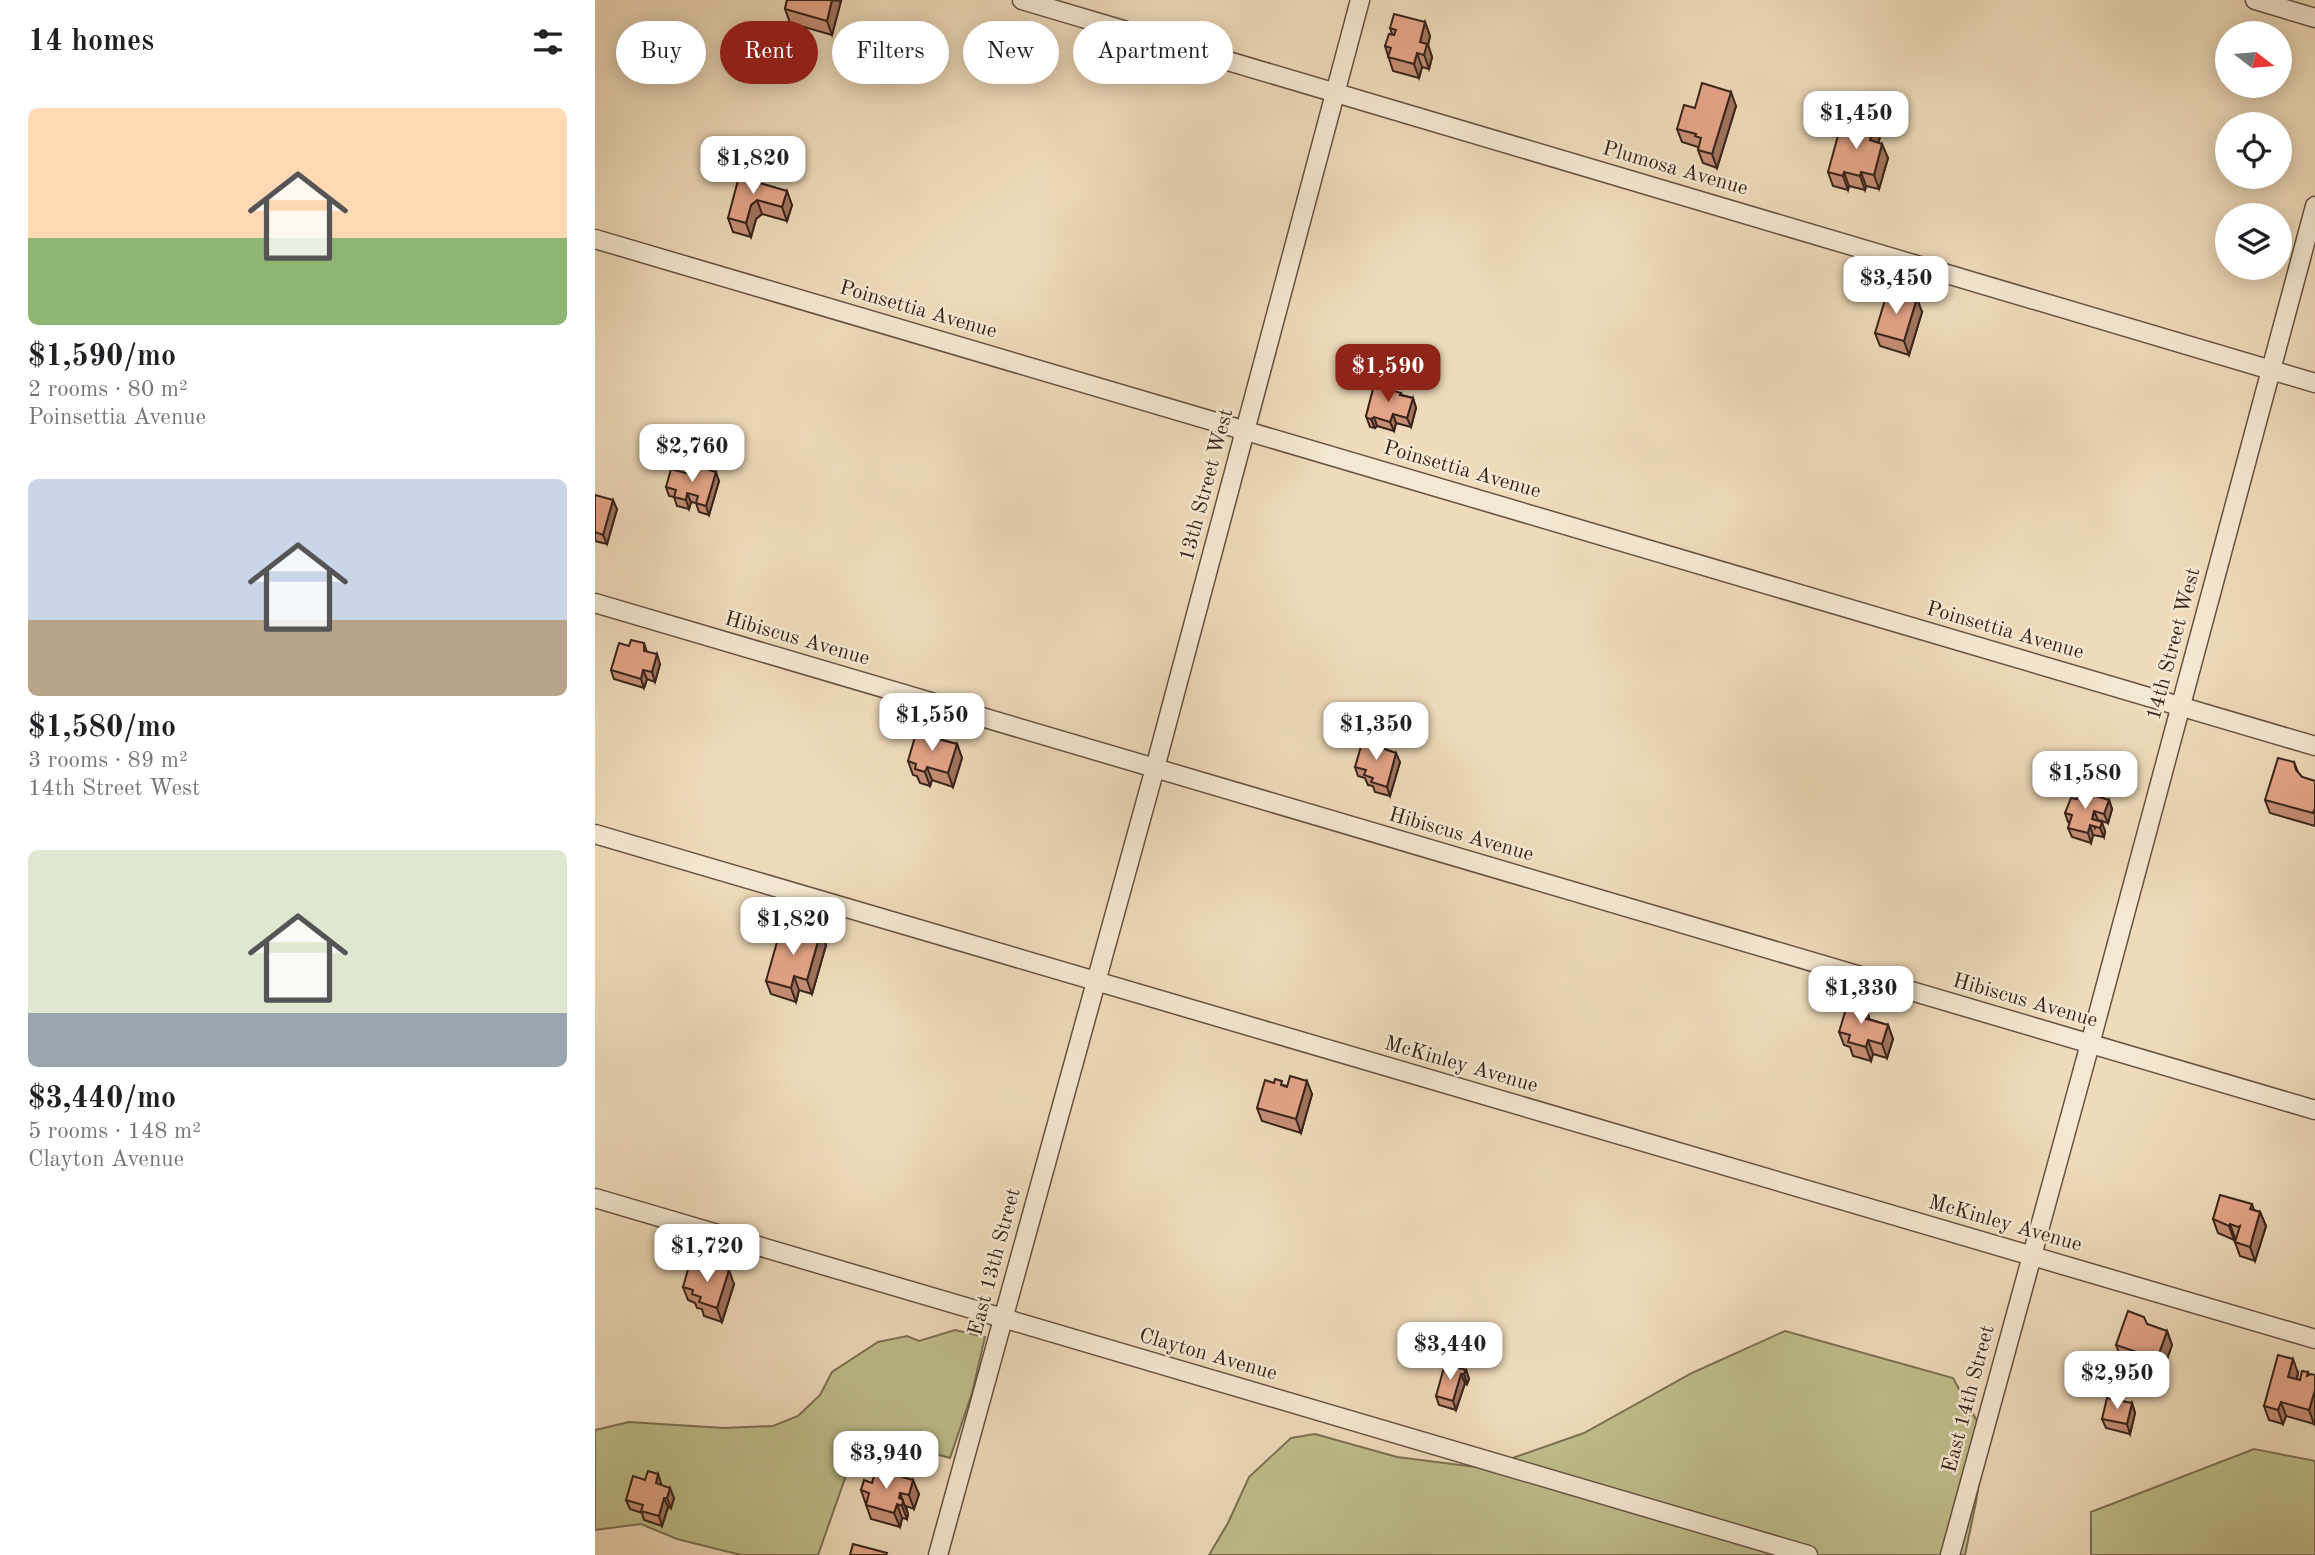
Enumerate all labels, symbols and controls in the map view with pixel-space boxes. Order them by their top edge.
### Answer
chip: Buy [616,21,706,84]
chip: Rent [720,21,818,84]
chip: Filters [832,21,949,84]
chip: New [963,21,1059,84]
chip: Apartment [1073,21,1233,84]
north arrow [2215,21,2293,98]
map controls [2215,21,2292,280]
icon: filters [529,23,567,61]
text: 14 homes [28,27,154,57]
pin: $1,450 [1799,92,1913,151]
text: $1,450 [1819,102,1893,125]
button: locate [2215,112,2292,189]
pin: $1,820 [696,136,810,196]
street label: Plumosa Avenue [1600,138,1750,200]
text: $1,820 [716,147,790,170]
icon: home [235,153,361,279]
button: layers [2215,203,2292,280]
pin: $3,450 [1839,256,1953,316]
text: $3,450 [1859,267,1933,290]
street label: Poinsettia Avenue [837,277,999,343]
text: $1,590/mo [28,342,176,372]
pin: $1,590 [1331,344,1445,404]
text: $1,590 [1351,355,1425,378]
text: 2 rooms · 80 m² [28,378,188,401]
text: Poinsettia Avenue [28,406,206,429]
street label: 13th Street West [1177,406,1237,564]
pin: $2,760 [635,424,749,484]
text: $2,760 [655,435,729,458]
street label: Poinsettia Avenue [1381,437,1543,503]
icon: home [235,524,361,650]
street label: 14th Street West [2144,565,2204,723]
street label: Poinsettia Avenue [1924,598,2086,664]
street label: Hibiscus Avenue [722,608,872,670]
pin: $1,550 [875,694,989,753]
pin: $1,350 [1319,702,1433,762]
text: $1,550 [895,704,969,727]
text: $1,580/mo [28,713,176,743]
text: $1,350 [1339,713,1413,736]
text: 3 rooms · 89 m² [28,749,188,772]
pin: $1,580 [2028,752,2142,811]
text: $1,580 [2048,762,2122,785]
text: 14th Street West [28,777,200,800]
street label: Hibiscus Avenue [1386,804,1536,866]
icon: home [235,895,361,1021]
pin: $1,820 [736,898,850,957]
text: $1,820 [756,908,830,931]
pin: $1,330 [1804,967,1918,1026]
street label: Hibiscus Avenue [1950,970,2100,1032]
text: $1,330 [1824,977,1898,1000]
street label: McKinley Avenue [1382,1033,1540,1097]
text: $3,440/mo [28,1084,176,1114]
text: 5 rooms · 148 m² [28,1120,201,1143]
text: Clayton Avenue [28,1148,184,1171]
street label: East 13th Street [965,1186,1025,1338]
street label: McKinley Avenue [1926,1192,2084,1256]
pin: $1,720 [650,1224,764,1284]
text: $1,720 [670,1235,744,1258]
pin: $3,440 [1393,1322,1507,1382]
street label: East 14th Street [1939,1323,1999,1475]
street label: Clayton Avenue [1137,1325,1279,1385]
text: $3,440 [1413,1333,1487,1356]
pin: $2,950 [2060,1352,2174,1411]
text: $2,950 [2080,1362,2154,1385]
pin: $3,940 [829,1432,943,1491]
text: $3,940 [849,1442,923,1465]

